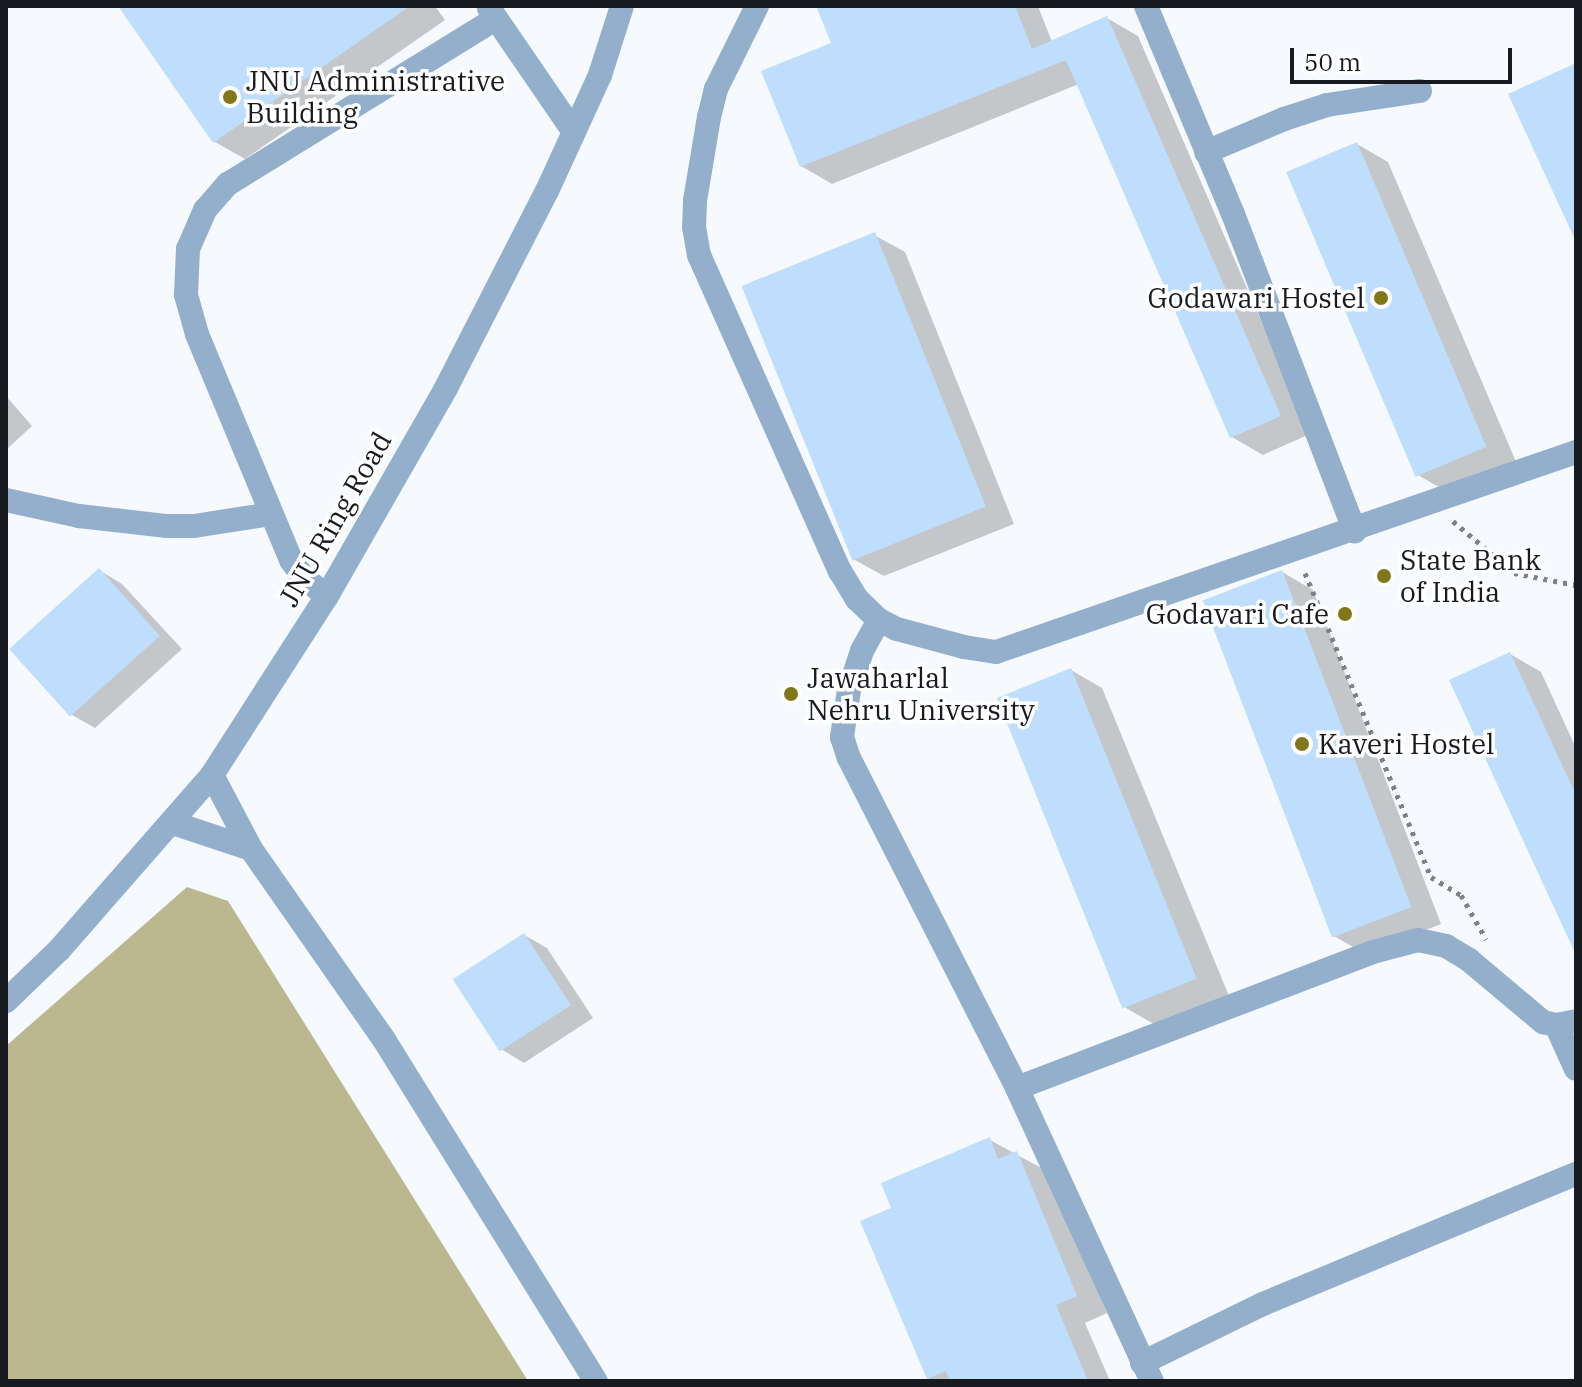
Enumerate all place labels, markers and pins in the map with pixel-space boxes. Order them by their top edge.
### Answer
place label: JNU Administrative Building [246,64,505,130]
marker: JNU Administrative Building [221,88,239,106]
place label: Godawari Hostel [1148,281,1365,315]
marker: Godawari Hostel [1372,289,1390,307]
place label: State Bank of India [1400,543,1541,609]
marker: State Bank of India [1375,567,1393,585]
place label: Godavari Cafe [1146,597,1329,631]
marker: Godavari Cafe [1336,605,1354,623]
place label: Jawaharlal Nehru University [807,661,1035,727]
marker: Jawaharlal Nehru University [782,685,800,703]
place label: Kaveri Hostel [1318,727,1494,761]
marker: Kaveri Hostel [1293,735,1311,753]

